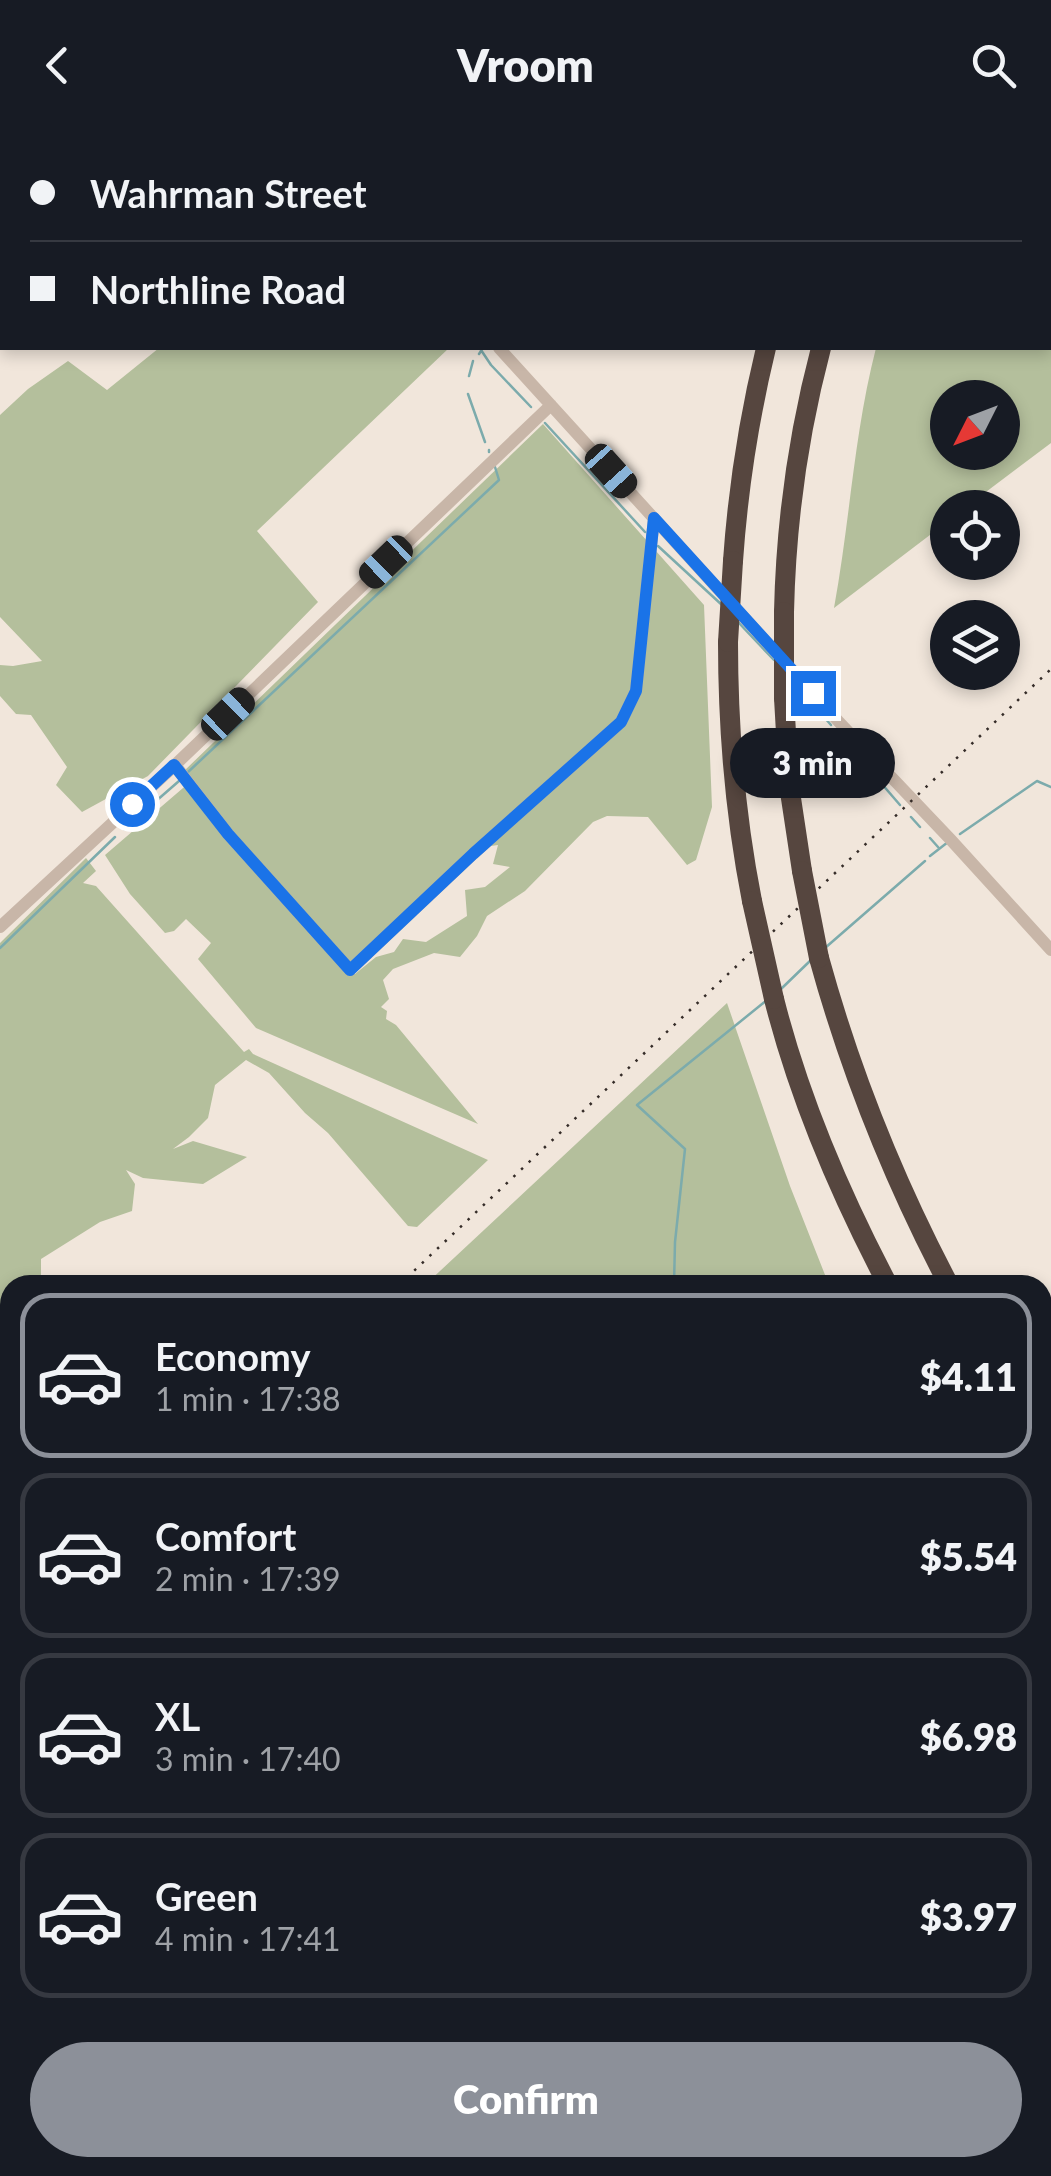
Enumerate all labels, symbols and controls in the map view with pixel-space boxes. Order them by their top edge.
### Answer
icon: back [30,38,85,93]
text: Vroom [457,38,594,92]
icon: search [966,38,1021,93]
text: Wahrman Street [90,170,367,216]
text: Northline Road [90,266,346,312]
north arrow [930,380,1020,470]
map controls [930,380,1020,690]
car [580,439,642,503]
button: locate [930,490,1020,580]
car [354,530,418,594]
button: layers [930,600,1020,690]
route end [791,671,836,716]
car [196,682,260,746]
callout: 3 min [730,728,896,798]
text: 3 min [773,743,852,782]
route start [110,782,155,827]
icon: car [35,1331,125,1421]
text: Economy [155,1333,310,1379]
text: $4.11 [920,1353,1017,1399]
text: 1 min · 17:38 [155,1379,341,1418]
icon: car [35,1511,125,1601]
text: Comfort [155,1513,296,1559]
text: $5.54 [920,1533,1017,1579]
text: 2 min · 17:39 [155,1559,341,1598]
icon: car [35,1691,125,1781]
text: XL [155,1693,200,1739]
text: $6.98 [920,1713,1017,1759]
text: 3 min · 17:40 [155,1739,341,1778]
icon: car [35,1871,125,1961]
text: Green [155,1873,258,1919]
text: $3.97 [920,1893,1017,1939]
text: 4 min · 17:41 [155,1919,341,1958]
button: Confirm [30,2042,1022,2157]

